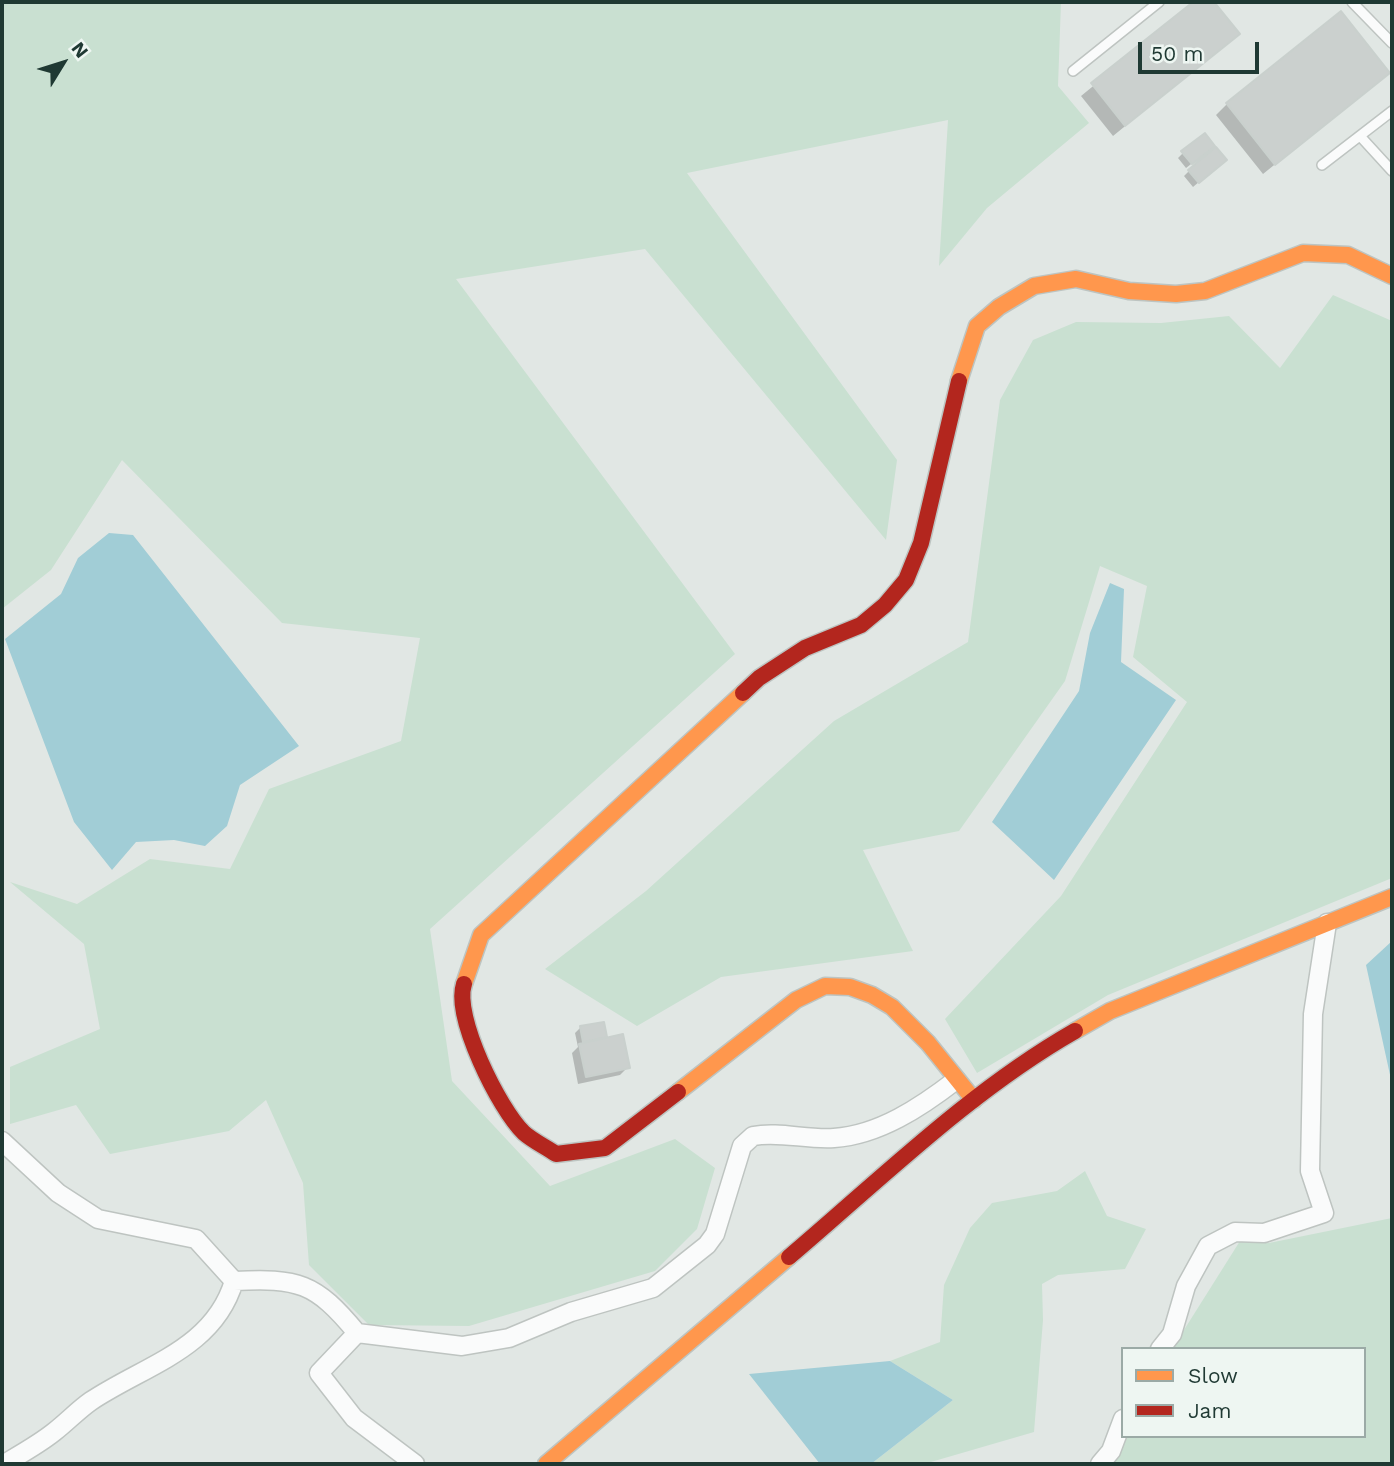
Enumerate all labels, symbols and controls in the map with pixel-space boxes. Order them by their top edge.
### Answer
north arrow [28,28,98,98]
scale bar [1142,28,1263,72]
text: N [67,37,93,62]
text: 50 m [1151,41,1203,66]
legend [1121,1347,1366,1438]
text: Slow [1188,1363,1238,1388]
text: Jam [1188,1398,1231,1423]

